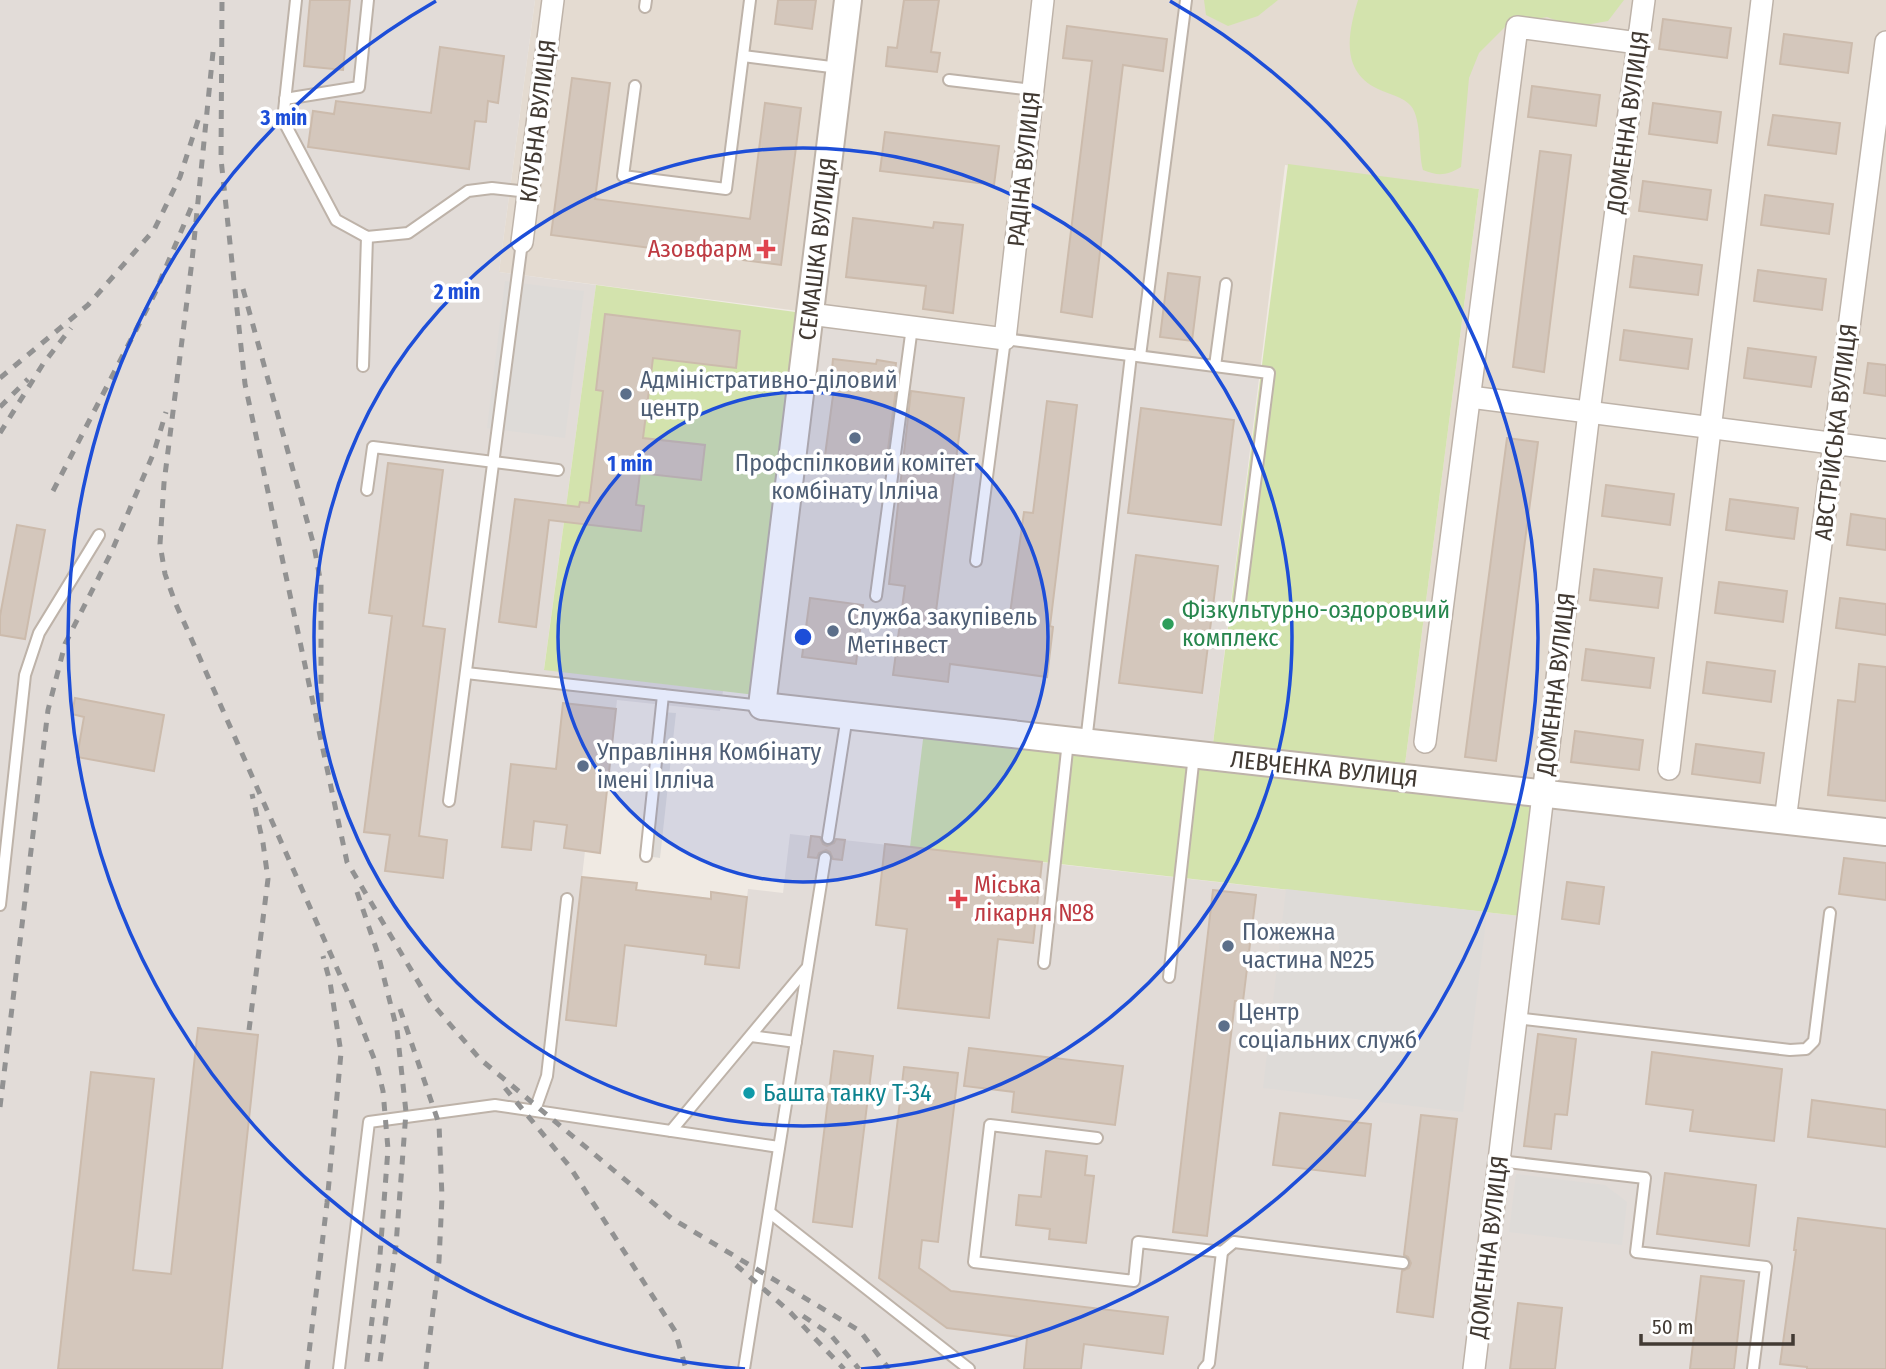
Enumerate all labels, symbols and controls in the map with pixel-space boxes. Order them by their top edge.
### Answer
street label: ДОМЕННА ВУЛИЦЯ [1601,29,1655,216]
street label: КЛУБНА ВУЛИЦЯ [514,38,562,204]
street label: РАДІНА ВУЛИЦЯ [1002,90,1046,248]
text: 3 min [260,105,307,131]
street label: СЕМАШКА ВУЛИЦЯ [793,156,843,342]
place label: Азовфарм [648,235,752,263]
marker: Азовфарм [758,241,774,257]
text: 2 min [433,279,480,305]
street label: АВСТРІЙСЬКА ВУЛИЦЯ [1809,322,1863,542]
place label: Адміністративно-діловий центр [640,366,898,422]
marker: Адміністративно-діловий центр [618,386,634,402]
marker: Профспілковий комітет комбінату Ілліча [847,430,863,446]
place label: Профспілковий комітет комбінату Ілліча [735,449,976,505]
text: 1 min [607,451,653,477]
street label: ДОМЕННА ВУЛИЦЯ [1531,591,1581,778]
place label: Фізкультурно-оздоровчий комплекс [1182,596,1450,652]
place label: Служба закупівель Метінвест [847,603,1037,659]
marker: Фізкультурно-оздоровчий комплекс [1160,616,1176,632]
marker: Служба закупівель Метінвест [825,623,841,639]
centre of rings [791,625,815,649]
place label: Управління Комбінату імені Ілліча [596,738,821,794]
street label: ЛЕВЧЕНКА ВУЛИЦЯ [1229,745,1419,793]
marker: Управління Комбінату імені Ілліча [575,758,591,774]
place label: Міська лікарня №8 [974,871,1094,927]
marker: Міська лікарня №8 [948,889,968,909]
place label: Пожежна частина №25 [1242,918,1374,974]
marker: Пожежна частина №25 [1220,938,1236,954]
place label: Центр соціальних служб [1238,998,1417,1054]
marker: Центр соціальних служб [1216,1018,1232,1034]
place label: Башта танку Т-34 [763,1079,932,1107]
marker: Башта танку Т-34 [741,1085,757,1101]
street label: ДОМЕННА ВУЛИЦЯ [1464,1154,1514,1341]
scale bar [1641,1302,1793,1346]
text: 50 m [1652,1314,1694,1340]

